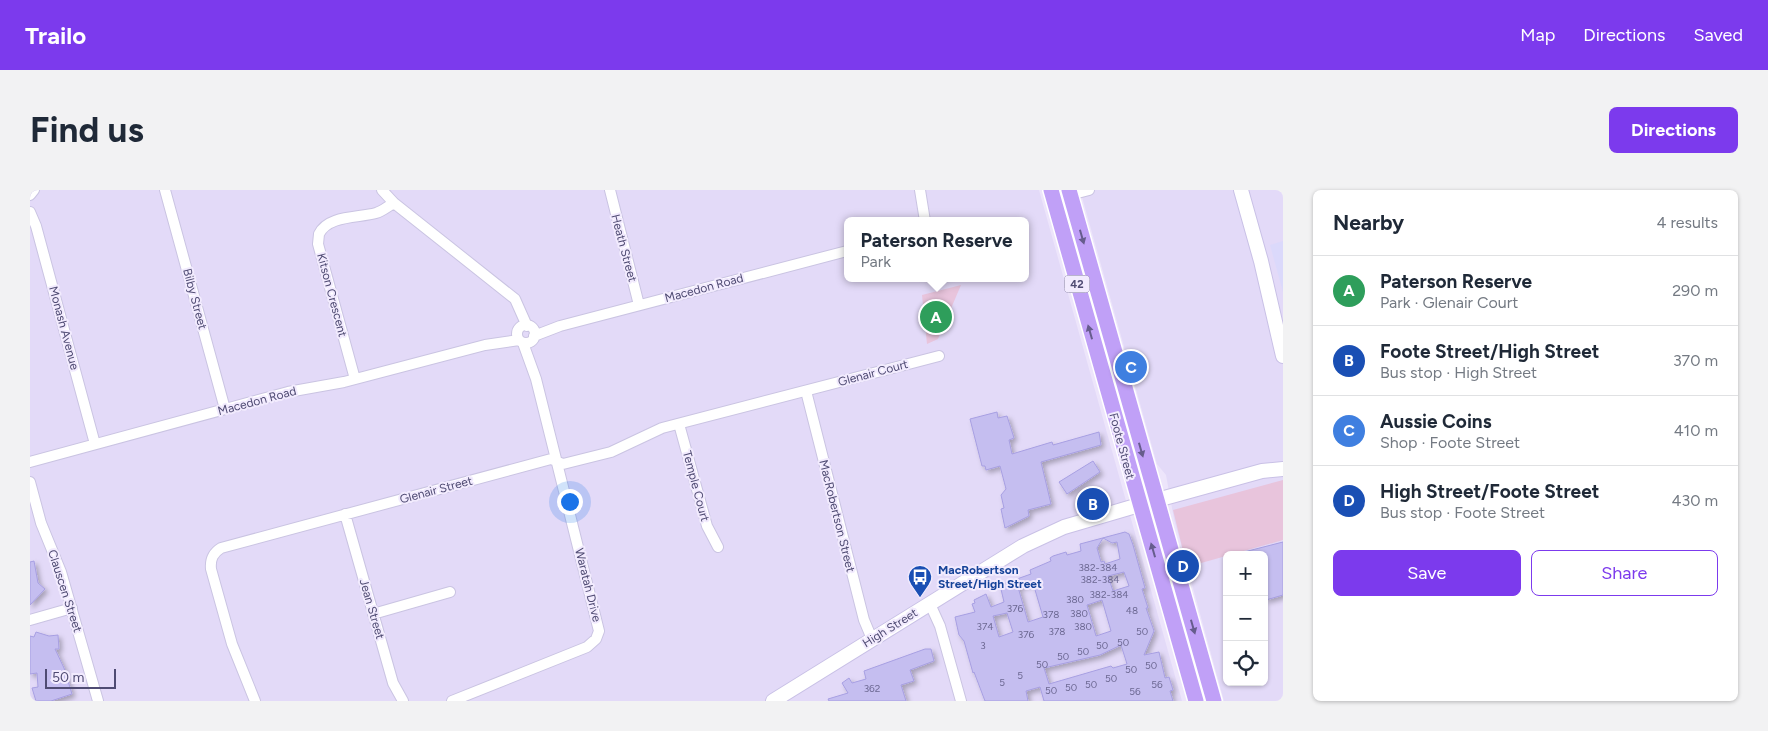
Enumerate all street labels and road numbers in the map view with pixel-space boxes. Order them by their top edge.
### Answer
street label: Heath Street [608,213,640,284]
street label: Kitson Crescent [314,252,350,339]
street label: Bilby Street [180,267,210,331]
street label: Macedon Road [663,271,745,305]
road number: 42 [1064,276,1090,292]
street label: Monash Avenue [46,285,82,372]
street label: Glenair Court [836,357,910,389]
street label: Macedon Road [216,384,298,418]
street label: Foote Street [1106,411,1138,481]
street label: Temple Court [680,449,712,523]
street label: MacRobertson Street [816,458,858,574]
street label: Glenair Street [398,473,474,506]
street label: Waratah Drive [572,547,604,624]
street label: Clauscen Street [45,548,85,634]
street label: Jean Street [357,577,387,641]
street label: High Street [860,605,920,650]

